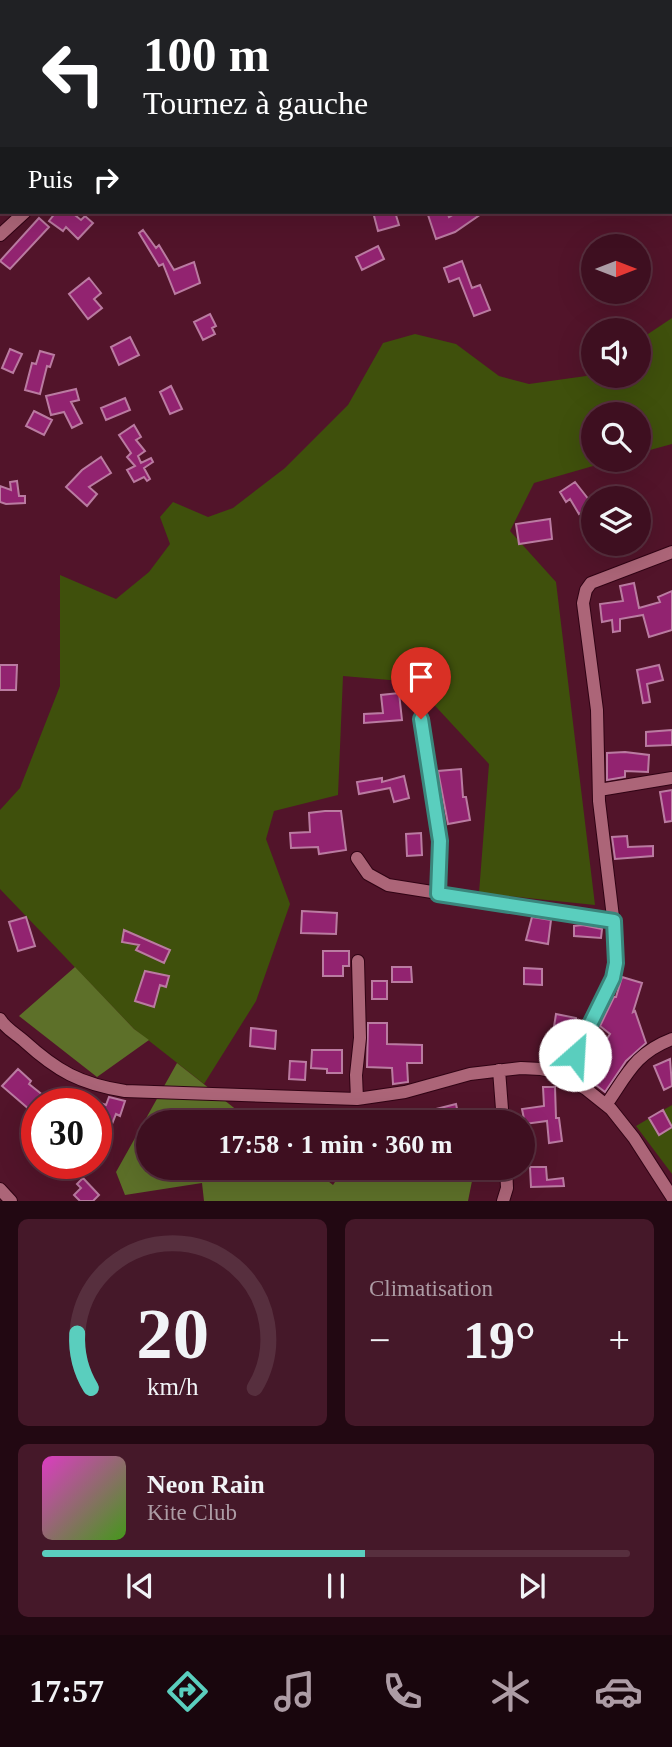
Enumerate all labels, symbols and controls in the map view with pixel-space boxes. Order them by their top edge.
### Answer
text: 100 m [143,27,270,82]
icon: left [28,28,119,119]
text: Tournez à gauche [143,85,368,121]
icon: right [87,161,125,199]
text: Puis [28,165,73,194]
north arrow [581,234,651,304]
map controls [581,234,651,556]
button: sound [581,318,651,388]
button: search [581,402,651,472]
button: layers [581,486,651,556]
pin [391,647,451,719]
icon: arrive [402,658,440,696]
position arrow [538,1018,612,1092]
speed limit sign: 30 [21,1088,112,1179]
text: 17:58 · 1 min · 360 m [219,1130,453,1159]
text: Climatisation [369,1276,493,1301]
text: 20 [136,1294,209,1375]
text: 19° [463,1312,536,1369]
text: − [369,1319,390,1361]
text: + [609,1319,630,1361]
text: km/h [147,1373,199,1400]
text: Neon Rain [147,1470,265,1499]
text: Kite Club [147,1500,237,1525]
icon: previous [121,1567,159,1605]
icon: pause [317,1567,355,1605]
icon: next [513,1567,551,1605]
icon: directions [163,1667,212,1716]
icon: music [270,1667,319,1716]
icon: phone [378,1667,427,1716]
icon: climate [486,1667,535,1716]
icon: car [594,1667,643,1716]
text: 17:57 [29,1673,104,1709]

